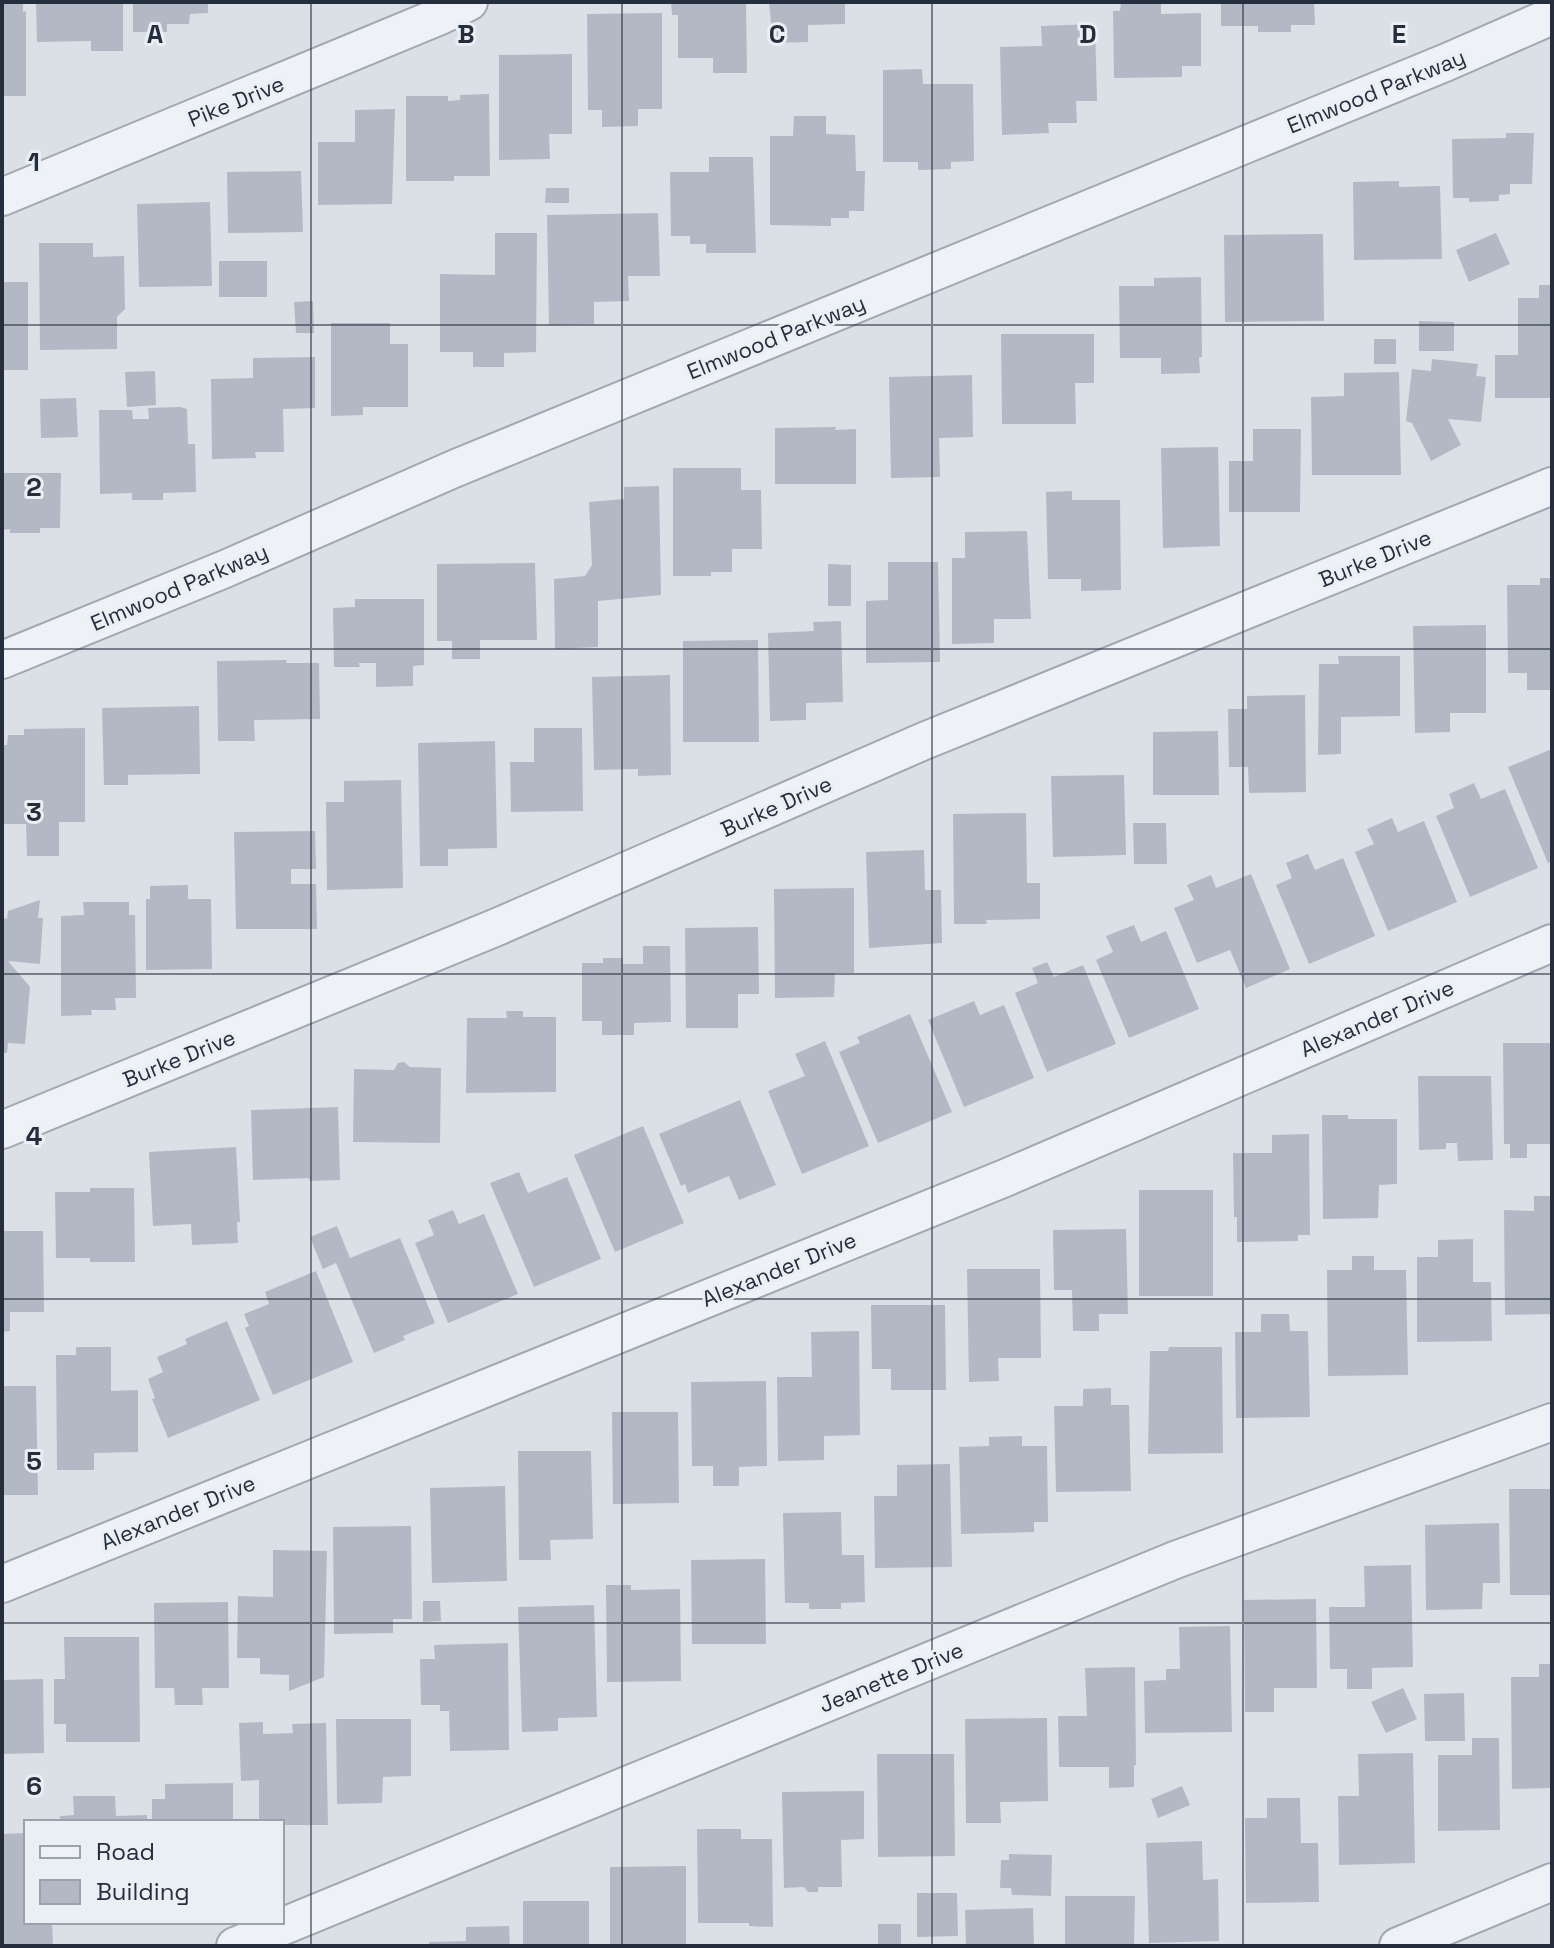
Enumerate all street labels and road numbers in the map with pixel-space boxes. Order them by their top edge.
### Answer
street label: Elmwood Parkway [1283,42,1469,140]
street label: Pike Drive [184,69,288,133]
street label: Elmwood Parkway [683,288,869,386]
street label: Burke Drive [1315,523,1435,593]
street label: Elmwood Parkway [86,537,272,637]
street label: Burke Drive [716,769,836,843]
street label: Alexander Drive [1296,973,1458,1063]
street label: Burke Drive [119,1023,239,1093]
street label: Alexander Drive [698,1225,860,1313]
street label: Alexander Drive [97,1468,259,1556]
street label: Jeanette Drive [815,1635,967,1719]

